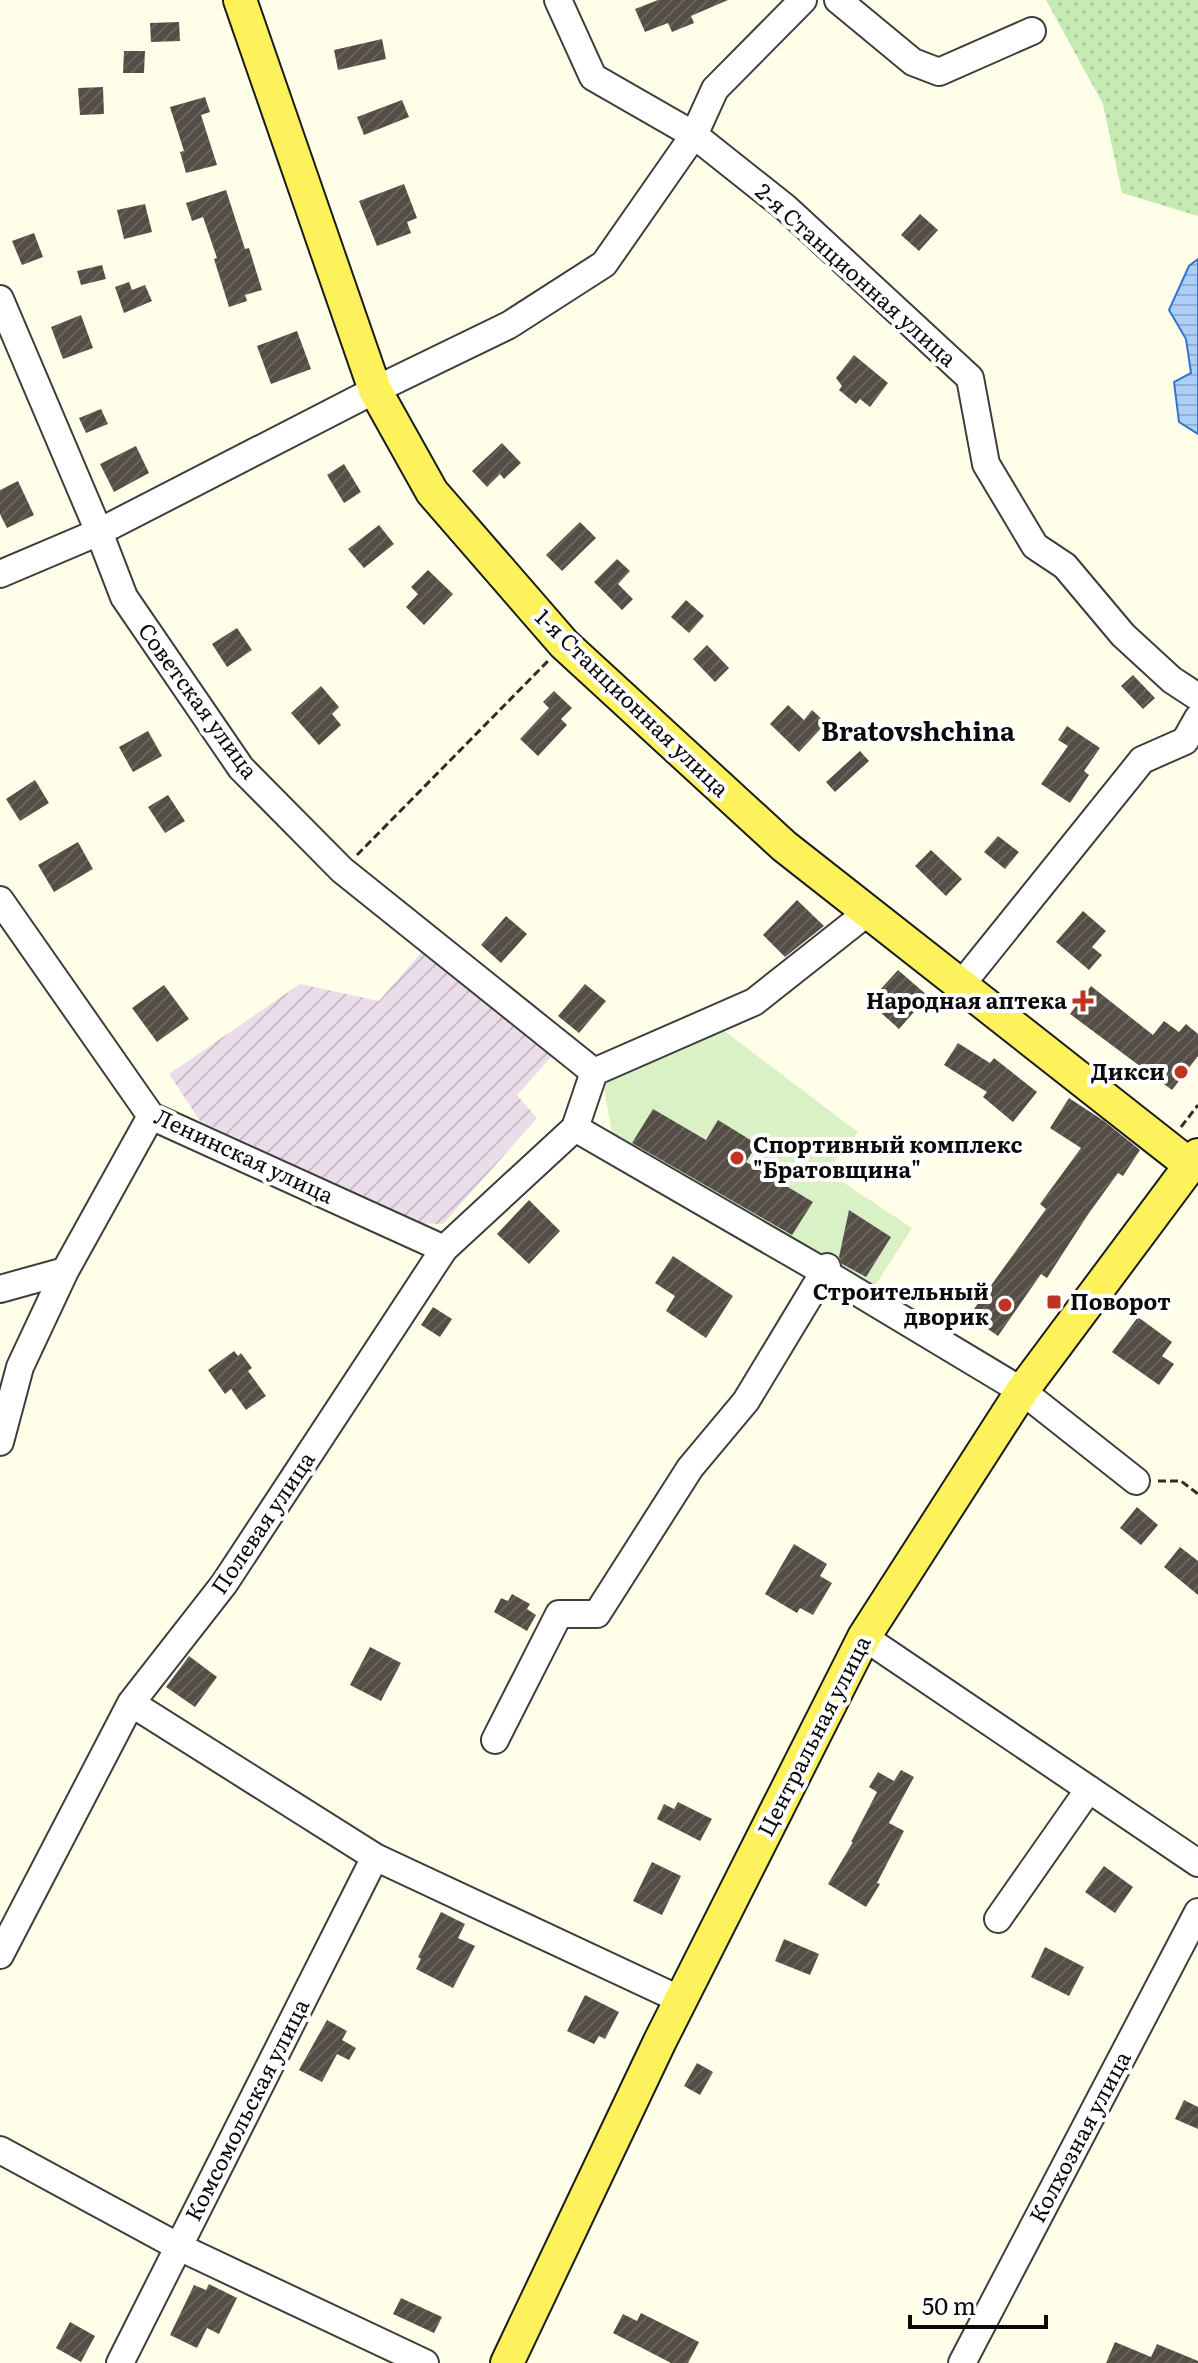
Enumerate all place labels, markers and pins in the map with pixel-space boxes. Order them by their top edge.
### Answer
place label: Народная аптека [866,983,1067,1016]
marker: Народная аптека [1074,992,1092,1010]
place label: Дикси [1091,1054,1165,1087]
marker: Дикси [1172,1063,1190,1081]
place label: Спортивный комплекс "Братовщина" [753,1127,1023,1185]
marker: Спортивный комплекс "Братовщина" [728,1149,746,1167]
place label: Строительный дворик [813,1274,990,1332]
place label: Поворот [1070,1284,1171,1317]
marker: Поворот [1045,1293,1063,1311]
marker: Строительный дворик [996,1296,1014,1314]

